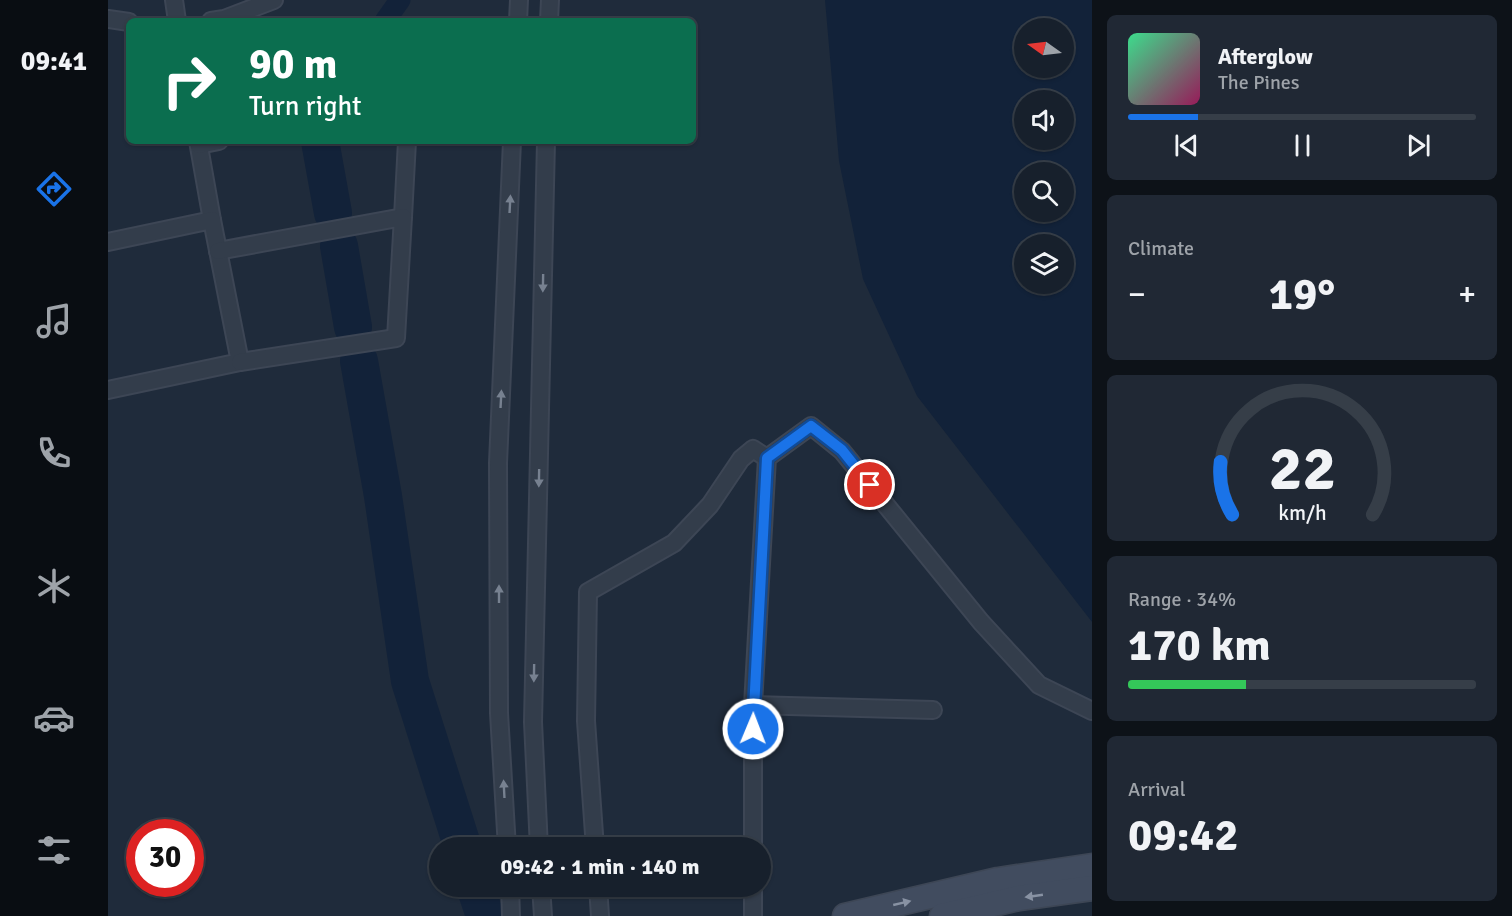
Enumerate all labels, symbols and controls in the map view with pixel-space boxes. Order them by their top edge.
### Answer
north arrow [1014,18,1074,78]
map controls [1014,18,1074,294]
text: 90 m [249,39,338,90]
icon: right [150,42,228,120]
text: Afterglow [1218,43,1313,70]
text: 09:41 [21,45,87,78]
text: The Pines [1218,70,1300,95]
text: Turn right [249,90,362,123]
button: sound [1014,90,1074,150]
icon: previous [1170,129,1203,162]
icon: pause [1286,129,1319,162]
icon: next [1402,129,1435,162]
button: search [1014,162,1074,222]
icon: directions [33,168,75,210]
one-way arrow [505,195,514,214]
button: layers [1014,234,1074,294]
text: Climate [1128,236,1194,261]
text: 19° [1269,267,1335,322]
one-way arrow [538,274,548,293]
text: − [1128,274,1146,315]
text: + [1458,274,1476,315]
icon: music [33,300,75,342]
one-way arrow [496,390,505,409]
text: 22 [1268,430,1336,507]
icon: phone [33,432,75,474]
pin [844,459,895,510]
icon: arrive [853,468,886,501]
one-way arrow [534,469,543,488]
text: km/h [1278,500,1326,526]
icon: climate [33,565,75,607]
one-way arrow [494,585,504,604]
text: Range · 34% [1128,587,1236,612]
text: 170 km [1128,618,1271,673]
one-way arrow [529,664,539,683]
icon: car [33,697,75,739]
position arrow [721,697,785,761]
text: Arrival [1128,777,1186,802]
one-way arrow [499,780,508,799]
text: 09:42 [1128,808,1238,863]
speed limit sign: 30 [126,819,204,897]
icon: filters [33,829,75,871]
text: 09:42 · 1 min · 140 m [500,853,700,880]
one-way arrow [1024,892,1043,901]
one-way arrow [893,897,912,907]

